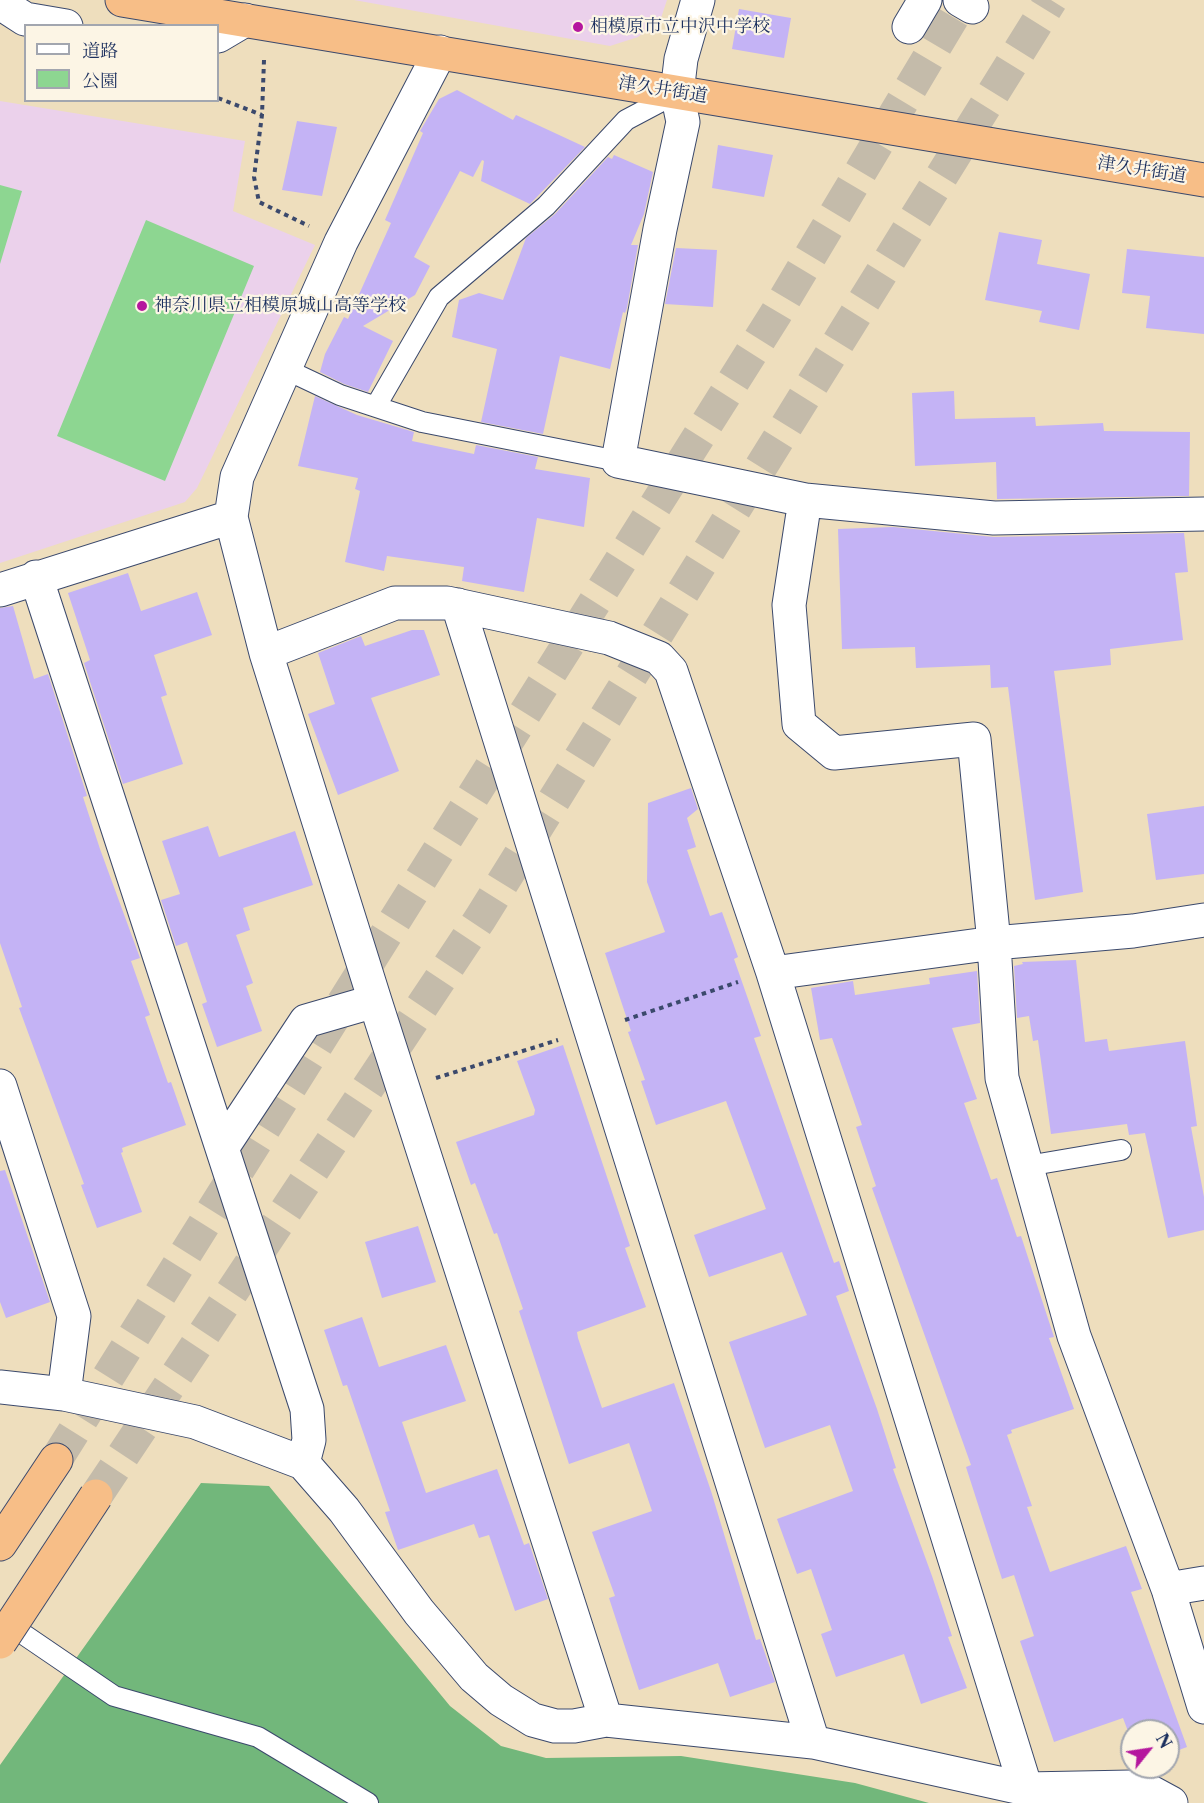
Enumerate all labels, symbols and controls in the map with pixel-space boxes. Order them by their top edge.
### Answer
place label: 相模原市立中沢中学校 [590,16,770,38]
marker: 相模原市立中沢中学校 [571,20,585,34]
legend [24,24,219,102]
text: 道路 [82,40,118,62]
text: 公園 [82,70,118,92]
street label: 津久井街道 [617,72,709,108]
street label: 津久井街道 [1096,152,1188,188]
place label: 神奈川県立相模原城山高等学校 [154,295,406,317]
marker: 神奈川県立相模原城山高等学校 [135,299,149,313]
north arrow [1120,1719,1180,1779]
text: N [1152,1730,1176,1752]

